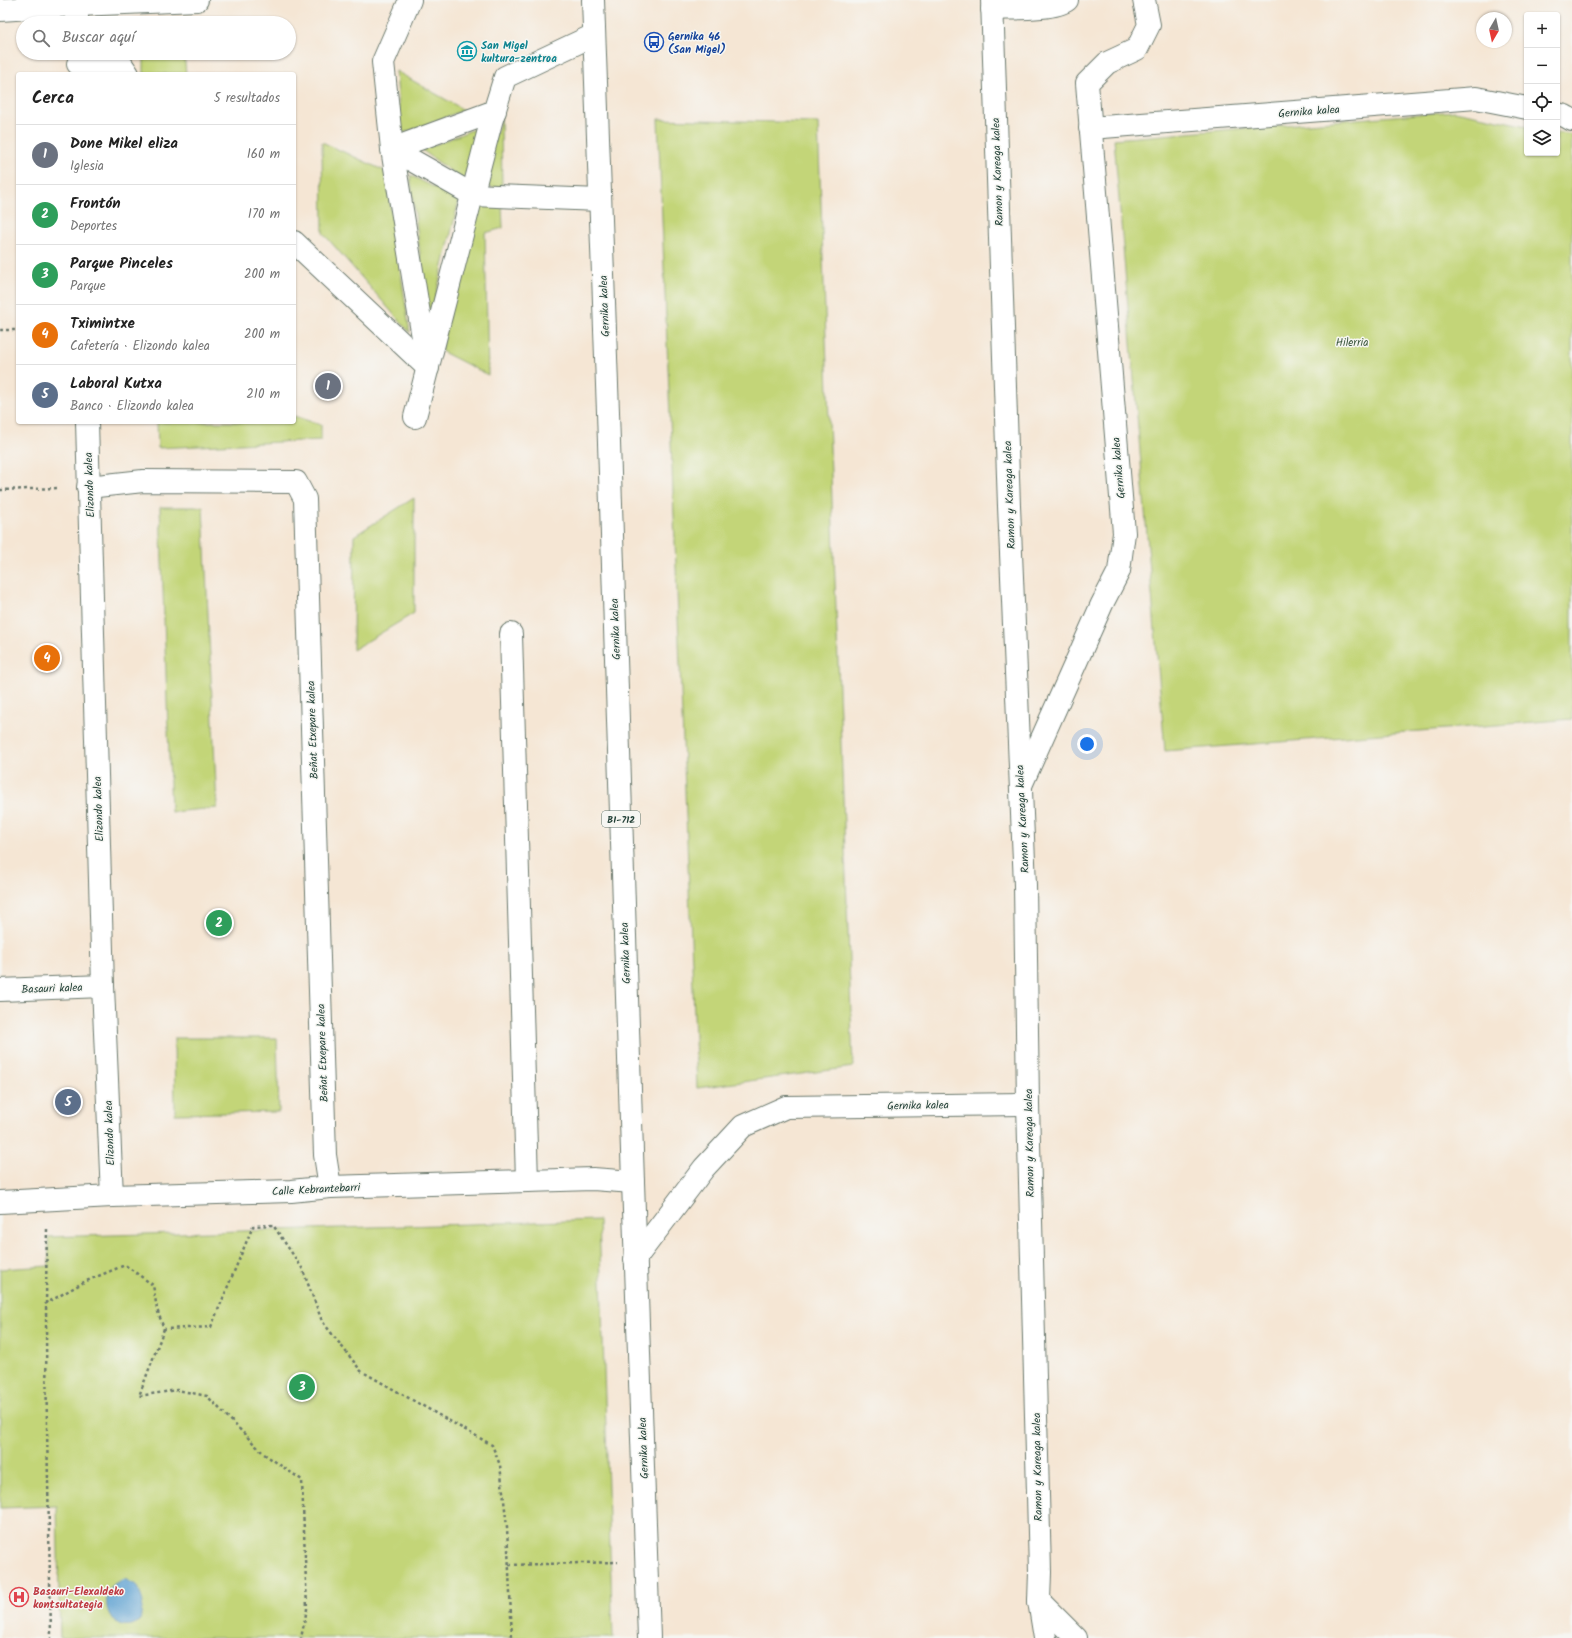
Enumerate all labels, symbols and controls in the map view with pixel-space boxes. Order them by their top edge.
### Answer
north arrow [1476,12,1512,48]
map controls [1524,12,1560,156]
button: + [1524,12,1560,48]
search box [16,16,296,60]
text: Buscar aquí [62,26,135,50]
icon: search [30,27,52,49]
place label: Gernika 46 (San Migel) [668,28,726,59]
bus stop icon: Gernika 46 (San Migel) [643,31,665,53]
place label: San Migel kultura-zentroa [481,37,557,68]
museum icon: San Migel kultura-zentroa [456,40,478,62]
button: − [1524,48,1560,84]
button: locate [1524,84,1560,120]
text: Cerca [32,85,74,112]
text: 5 resultados [214,88,280,109]
street label: Gernika kalea [1278,101,1340,123]
street label: Ramon y Kareaga kalea [987,117,1009,226]
button: layers [1524,120,1560,156]
text: Done Mikel eliza [70,132,178,156]
text: 1 [43,144,47,165]
text: 160 m [247,144,280,165]
text: Iglesia [70,156,104,177]
text: Frontón [70,192,121,216]
text: 2 [41,204,49,225]
text: 170 m [248,204,280,225]
text: Deportes [70,216,117,237]
text: Parque Pinceles [70,252,173,276]
text: 3 [41,264,49,285]
text: 200 m [244,264,280,285]
street label: Gernika kalea [595,275,615,337]
text: Parque [70,276,106,297]
text: Tximintxe [70,312,135,336]
text: 4 [41,324,49,345]
text: 200 m [244,324,280,345]
park label: Hilerria [1336,334,1368,352]
text: Cafetería · Elizondo kalea [70,336,210,357]
pin: 1 [315,371,341,401]
text: Laboral Kutxa [70,372,162,396]
text: 5 [42,384,48,405]
text: 210 m [246,384,280,405]
text: Banco · Elizondo kalea [70,396,194,417]
street label: Gernika kalea [1107,436,1131,499]
street label: Ramon y Kareaga kalea [999,440,1021,549]
street label: Elizondo kalea [80,452,100,518]
street label: Gernika kalea [606,598,626,660]
pin: 4 [34,643,60,673]
street label: Beñat Etxepare kalea [302,680,324,780]
your location [1077,734,1097,754]
street label: Ramon y Kareaga kalea [1011,764,1035,874]
street label: Elizondo kalea [89,776,109,842]
road number: BI-712 [602,811,640,827]
pin: 2 [206,908,232,938]
street label: Gernika kalea [616,922,636,984]
street label: Basauri kalea [21,979,83,999]
street label: Beñat Etxepare kalea [312,1003,334,1103]
pin: 5 [55,1087,81,1117]
street label: Ramon y Kareaga kalea [1020,1089,1040,1197]
street label: Gernika kalea [887,1096,949,1116]
street label: Elizondo kalea [100,1100,120,1166]
street label: Calle Kebrantebarri [271,1179,361,1201]
pin: 3 [289,1372,315,1402]
street label: Ramon y Kareaga kalea [1028,1413,1048,1521]
street label: Gernika kalea [634,1417,654,1479]
place label: Basauri-Elexaldeko kontsultategia [33,1583,124,1614]
hospital icon: Basauri-Elexaldeko kontsultategia [8,1586,30,1608]

